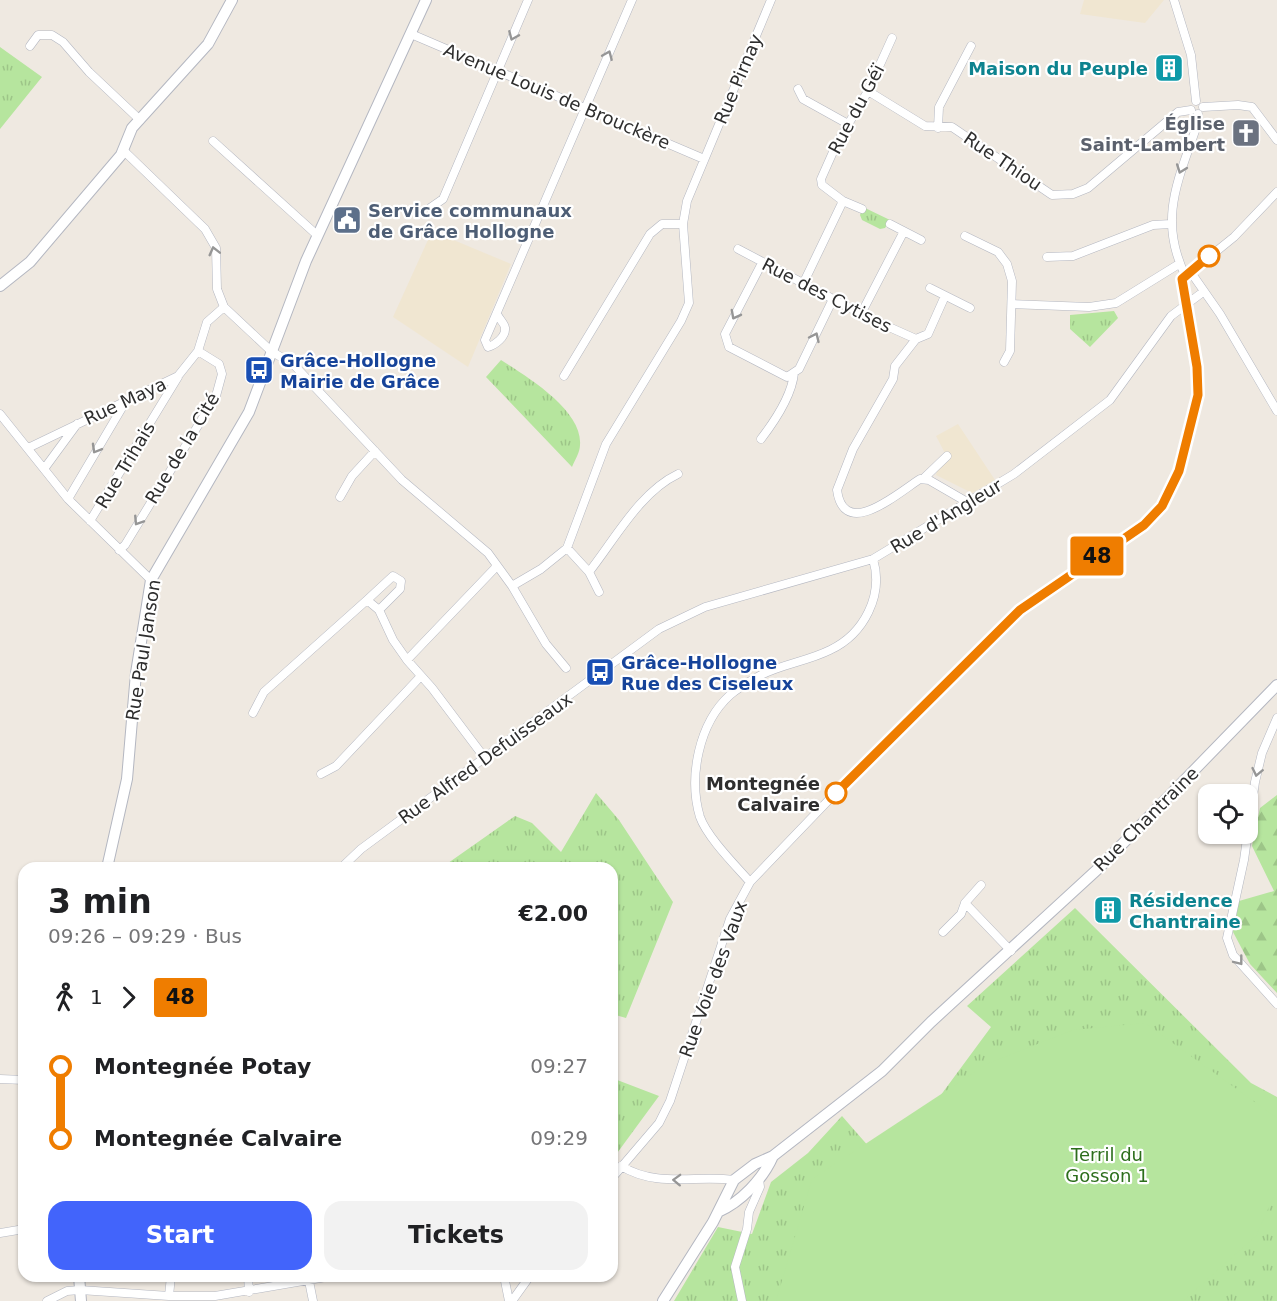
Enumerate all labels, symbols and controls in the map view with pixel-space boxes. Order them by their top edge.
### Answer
one-way arrow [508,29,520,40]
street label: Rue Pirnay [710,31,766,127]
street label: Avenue Louis de Brouckère [441,39,673,153]
one-way arrow [601,50,613,61]
building icon: Maison du Peuple [1153,52,1185,84]
place label: Maison du Peuple [968,58,1148,79]
street label: Rue du Géï [824,60,889,157]
place label: Église Saint-Lambert [1080,113,1225,155]
church icon: Église Saint-Lambert [1230,117,1262,149]
street label: Rue Thiou [960,127,1046,195]
one-way arrow [1175,163,1188,174]
place label: Service communaux de Grâce Hollogne [368,200,572,242]
public building icon: Service communaux de Grâce Hollogne [331,204,363,236]
unlabelled marker [1198,245,1220,267]
one-way arrow [209,246,222,256]
street label: Rue des Cytises [759,253,895,337]
one-way arrow [731,308,742,319]
one-way arrow [807,333,819,344]
place label: Grâce-Hollogne Mairie de Grâce [280,350,440,392]
bus stop icon: Grâce-Hollogne Mairie de Grâce [243,354,275,386]
street label: Rue Maya [81,373,169,429]
street label: Rue de la Cité [141,389,223,507]
street label: Rue Trihais [91,418,159,512]
one-way arrow [92,443,104,453]
street label: Rue d'Angleur [886,474,1006,558]
one-way arrow [134,514,145,525]
line badge: 48 [1070,536,1124,576]
text: 48 [1082,544,1112,568]
street label: Rue Paul Janson [121,578,165,722]
place label: Grâce-Hollogne Rue des Ciseleux [621,652,794,694]
bus stop icon: Grâce-Hollogne Rue des Ciseleux [584,656,616,688]
street label: Rue Alfred Defuisseaux [394,688,576,828]
street label: Rue Chantraine [1089,762,1203,876]
one-way arrow [1251,767,1264,777]
place label: Montegnée Calvaire [706,773,820,815]
marker: Montegnée Calvaire [825,782,847,804]
map controls [1198,784,1258,844]
button: locate [1198,784,1258,844]
text: 3 min [48,882,152,921]
place label: Résidence Chantraine [1129,890,1241,932]
building icon: Résidence Chantraine [1092,894,1124,926]
street label: Rue Voie des Vaux [675,897,751,1060]
text: €2.00 [518,901,588,926]
text: 09:26 – 09:29 · Bus [48,924,242,948]
one-way arrow [1231,955,1242,966]
icon: walk [48,981,81,1014]
icon: forward [112,981,145,1014]
text: 1 [90,985,103,1009]
text: 48 [166,985,195,1009]
text: Montegnée Potay [94,1054,311,1079]
text: 09:27 [530,1054,588,1078]
text: Montegnée Calvaire [94,1126,342,1151]
text: 09:29 [530,1126,588,1150]
park label: Terril du Gosson 1 [1065,1144,1149,1186]
one-way arrow [672,1174,681,1186]
button: Start [48,1201,312,1270]
button: Tickets [324,1201,588,1270]

